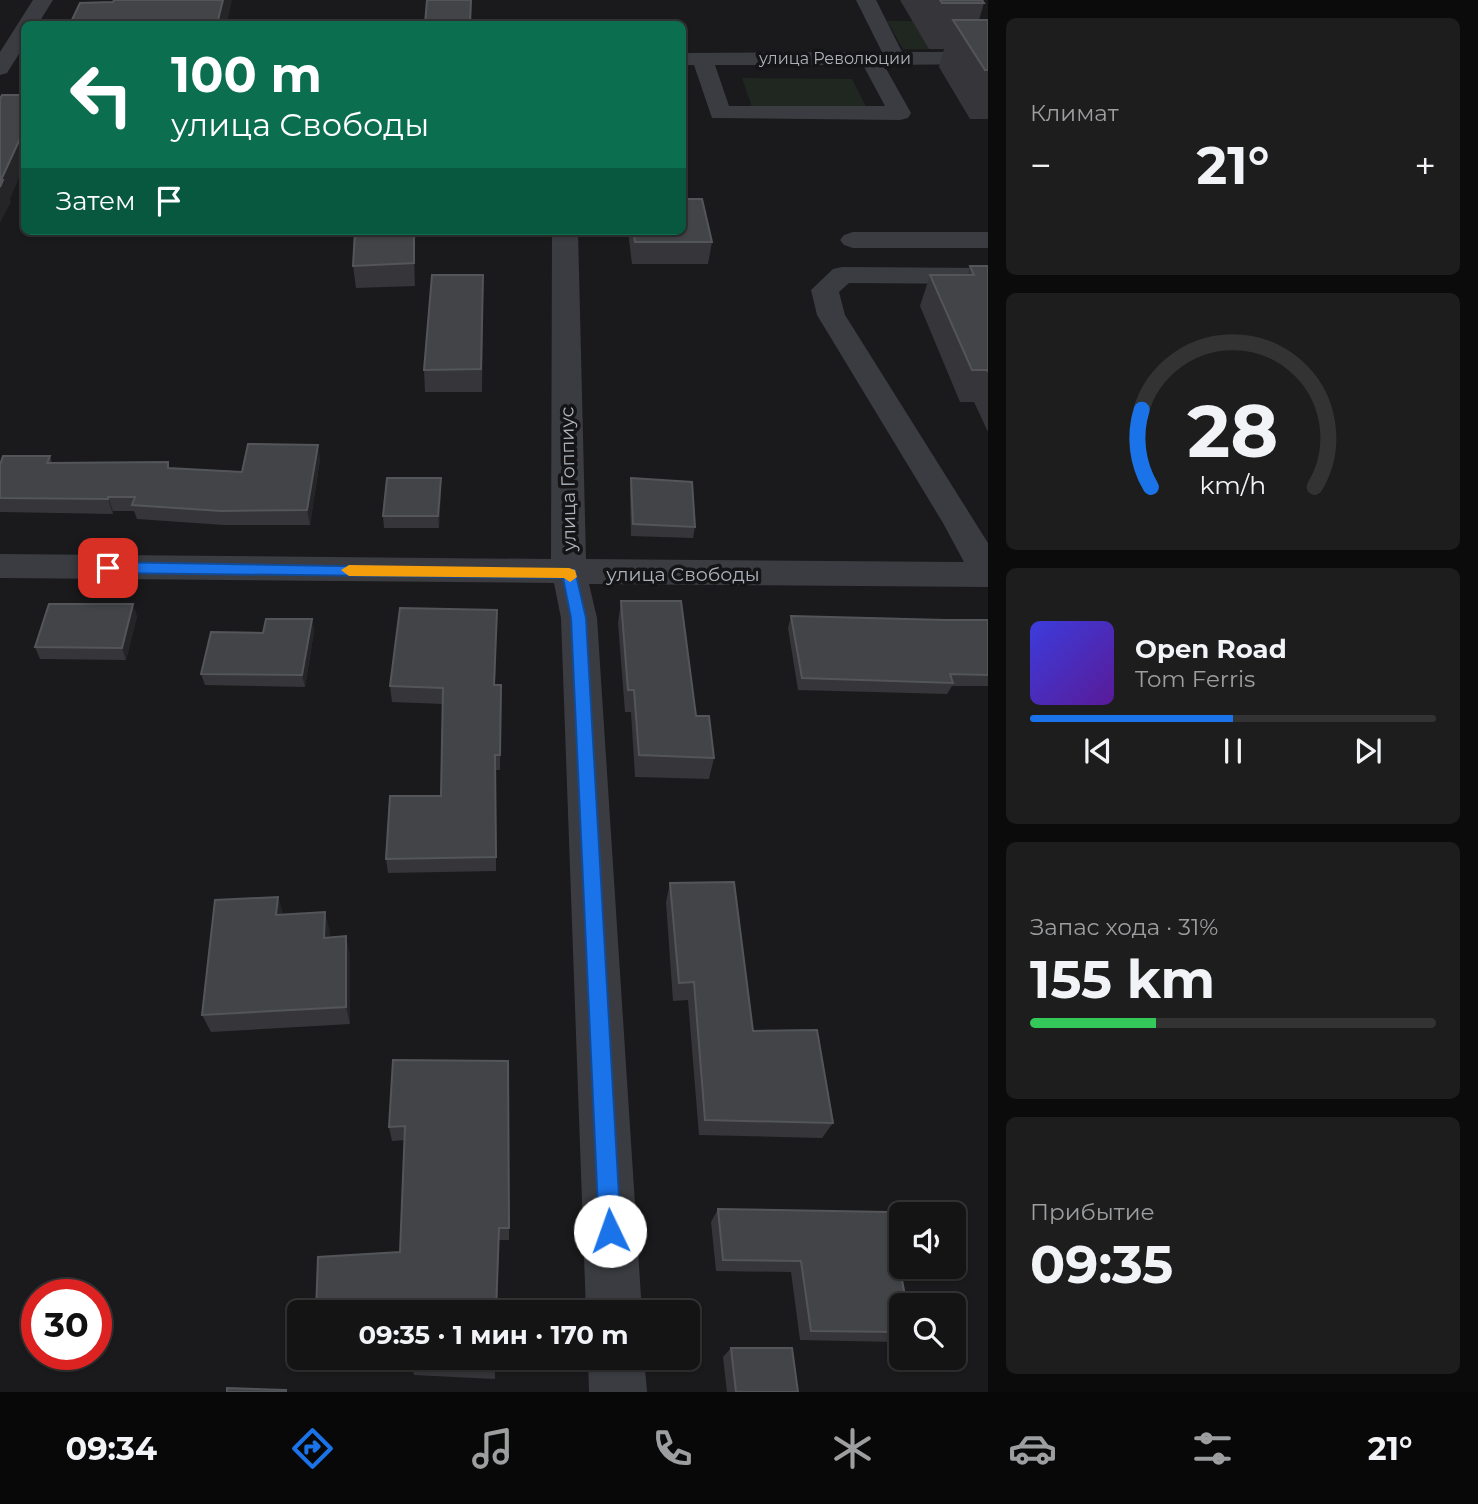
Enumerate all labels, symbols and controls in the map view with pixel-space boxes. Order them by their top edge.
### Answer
text: 100 m [171,45,322,104]
icon: left [56,49,147,140]
street label: улица Революции [758,49,911,68]
text: Климат [1030,99,1119,127]
text: улица Свободы [171,105,429,144]
text: 21° [1197,134,1269,197]
text: − [1030,142,1052,189]
text: + [1414,142,1436,189]
icon: arrive [150,182,188,220]
text: Затем [56,185,136,217]
text: 28 [1188,388,1279,476]
street label: улица Гоппиус [555,406,581,553]
text: km/h [1200,470,1266,500]
pin [78,538,138,598]
icon: arrive [89,549,127,587]
street label: улица Свободы [605,563,760,586]
text: Open Road [1135,633,1287,665]
text: Tom Ferris [1135,665,1255,693]
icon: previous [1079,732,1117,770]
icon: pause [1214,732,1252,770]
icon: next [1349,732,1387,770]
text: Запас хода · 31% [1030,913,1218,941]
text: 155 km [1030,948,1215,1011]
position arrow [573,1194,647,1268]
text: Прибытие [1030,1198,1155,1226]
map controls [889,1202,966,1370]
button: sound [889,1202,966,1279]
text: 09:35 [1030,1233,1173,1296]
speed limit sign: 30 [21,1279,112,1370]
button: search [889,1293,966,1370]
text: 09:35 · 1 мин · 170 m [358,1319,629,1351]
icon: directions [288,1424,337,1473]
icon: music [468,1424,517,1473]
icon: phone [648,1424,697,1473]
icon: climate [828,1424,877,1473]
icon: car [1008,1424,1057,1473]
icon: filters [1188,1424,1237,1473]
text: 09:34 [65,1429,157,1468]
text: 21° [1368,1429,1412,1468]

